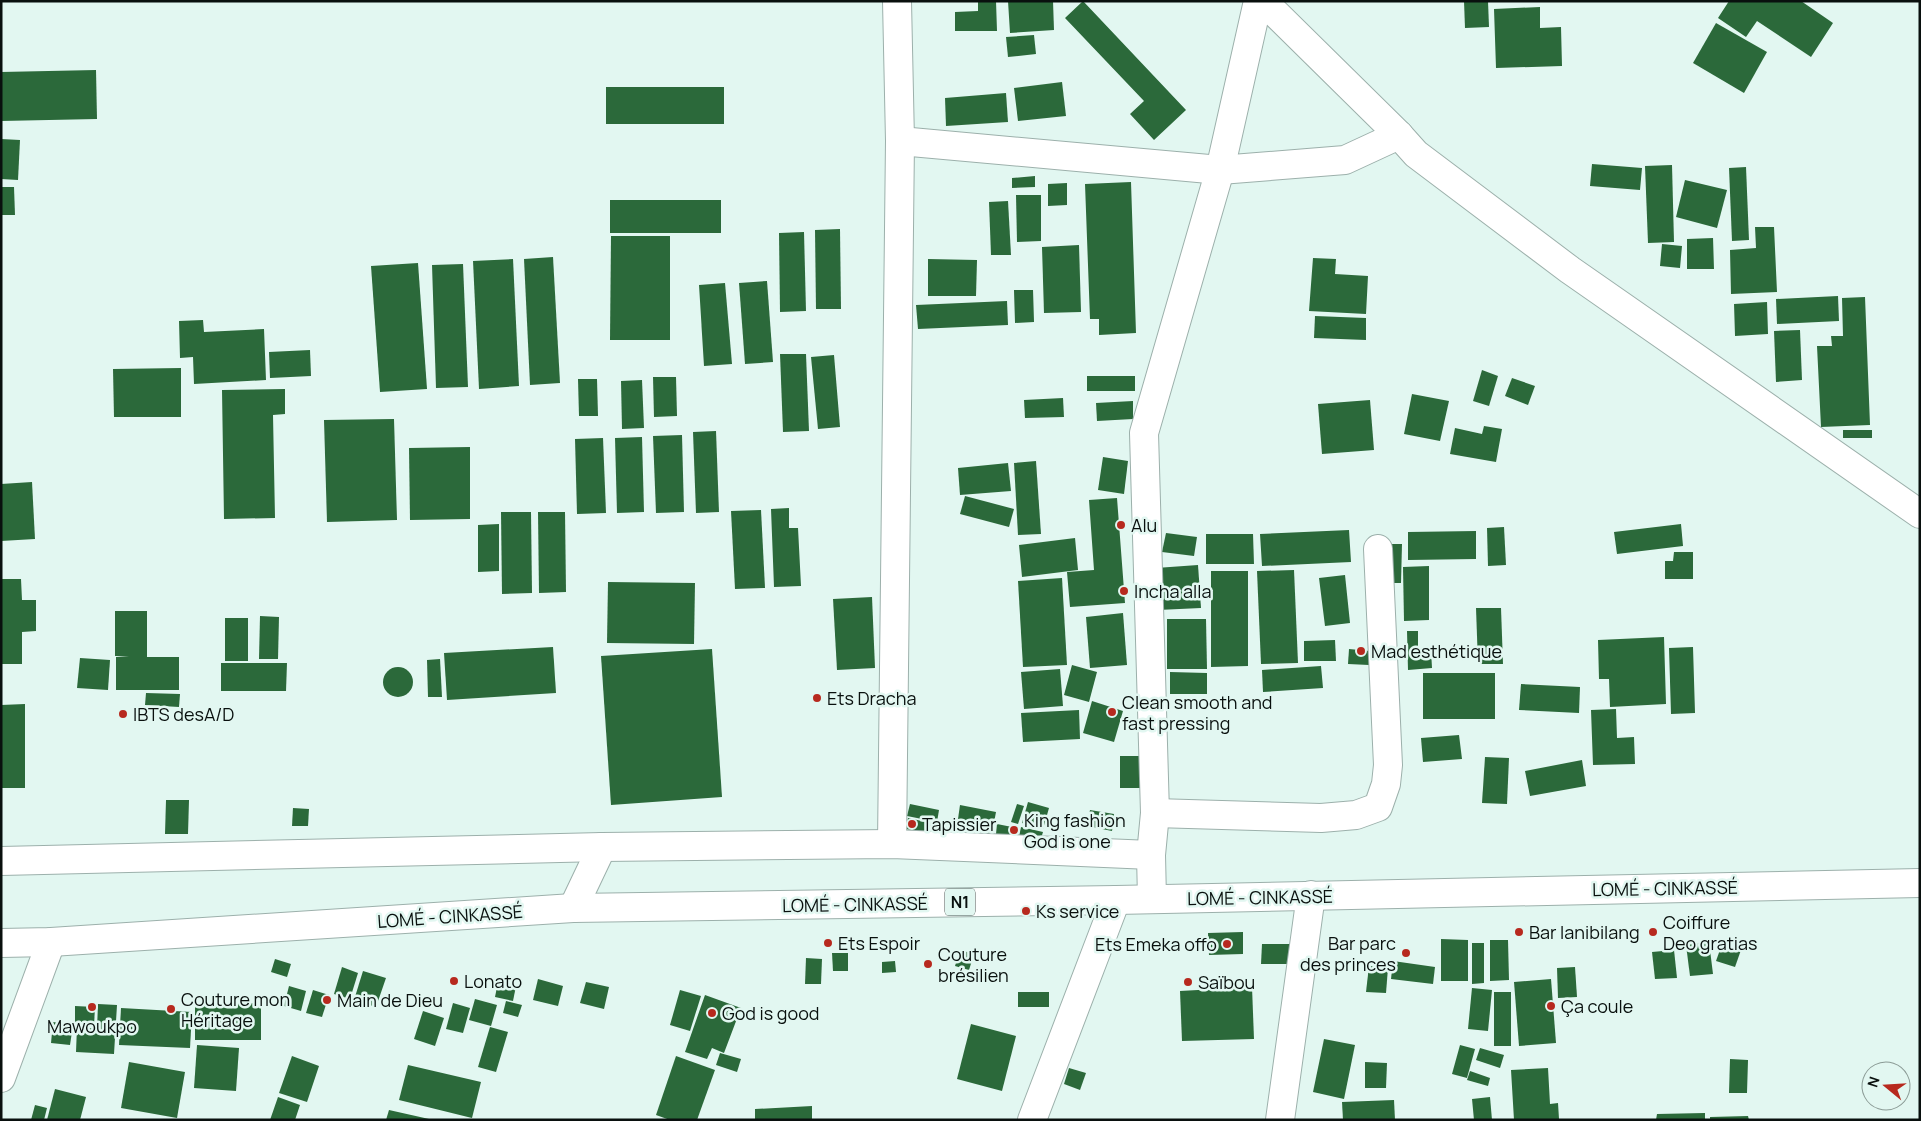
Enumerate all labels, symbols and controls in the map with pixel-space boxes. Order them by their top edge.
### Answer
place label: Alu [1131,513,1157,537]
marker: Alu [1115,519,1127,531]
place label: Incha alla [1134,579,1212,603]
marker: Incha alla [1118,585,1130,597]
place label: Mad esthétique [1371,639,1502,663]
marker: Mad esthétique [1355,645,1367,657]
place label: Ets Dracha [827,686,916,710]
place label: Clean smooth and fast pressing [1122,690,1272,735]
marker: Ets Dracha [811,692,823,704]
place label: IBTS desA/D [133,702,234,726]
marker: Clean smooth and fast pressing [1106,706,1118,718]
marker: IBTS desA/D [117,708,129,720]
place label: King fashion God is one [1024,808,1126,853]
place label: Tapissier [922,812,997,836]
marker: Tapissier [906,818,918,830]
marker: King fashion God is one [1008,824,1020,836]
street label: LOMÉ - CINKASSÉ [1592,875,1738,901]
street label: LOMÉ - CINKASSÉ [1187,884,1333,910]
road number: N1 [945,889,975,916]
street label: LOMÉ - CINKASSÉ [782,891,928,917]
street label: LOMÉ - CINKASSÉ [376,899,524,933]
place label: Ks service [1036,899,1119,923]
marker: Ks service [1020,905,1032,917]
place label: Coiffure Deo gratias [1663,910,1758,955]
place label: Bar lanibilang [1529,920,1640,944]
marker: Bar lanibilang [1513,926,1525,938]
marker: Coiffure Deo gratias [1647,926,1659,938]
place label: Ets Espoir [838,931,921,955]
place label: Bar parc des princes [1300,931,1396,976]
place label: Ets Emeka offo [1095,932,1217,956]
marker: Ets Espoir [822,937,834,949]
marker: Ets Emeka offo [1221,938,1233,950]
place label: Couture brésilien [938,942,1009,987]
marker: Bar parc des princes [1400,947,1412,959]
marker: Couture brésilien [922,958,934,970]
place label: Lonato [464,969,522,993]
place label: Saïbou [1198,970,1255,994]
marker: Lonato [448,975,460,987]
marker: Saïbou [1182,976,1194,988]
place label: Couture mon Héritage [181,987,290,1032]
place label: Main de Dieu [337,988,443,1012]
marker: Main de Dieu [321,994,333,1006]
place label: Ça coule [1561,994,1633,1018]
marker: Ça coule [1545,1000,1557,1012]
marker: Mawoukpo [86,1001,98,1013]
place label: God is good [722,1001,819,1025]
marker: Couture mon Héritage [165,1003,177,1015]
marker: God is good [706,1007,718,1019]
place label: Mawoukpo [47,1014,137,1038]
north arrow [1861,1061,1911,1111]
text: N [1863,1074,1884,1090]

